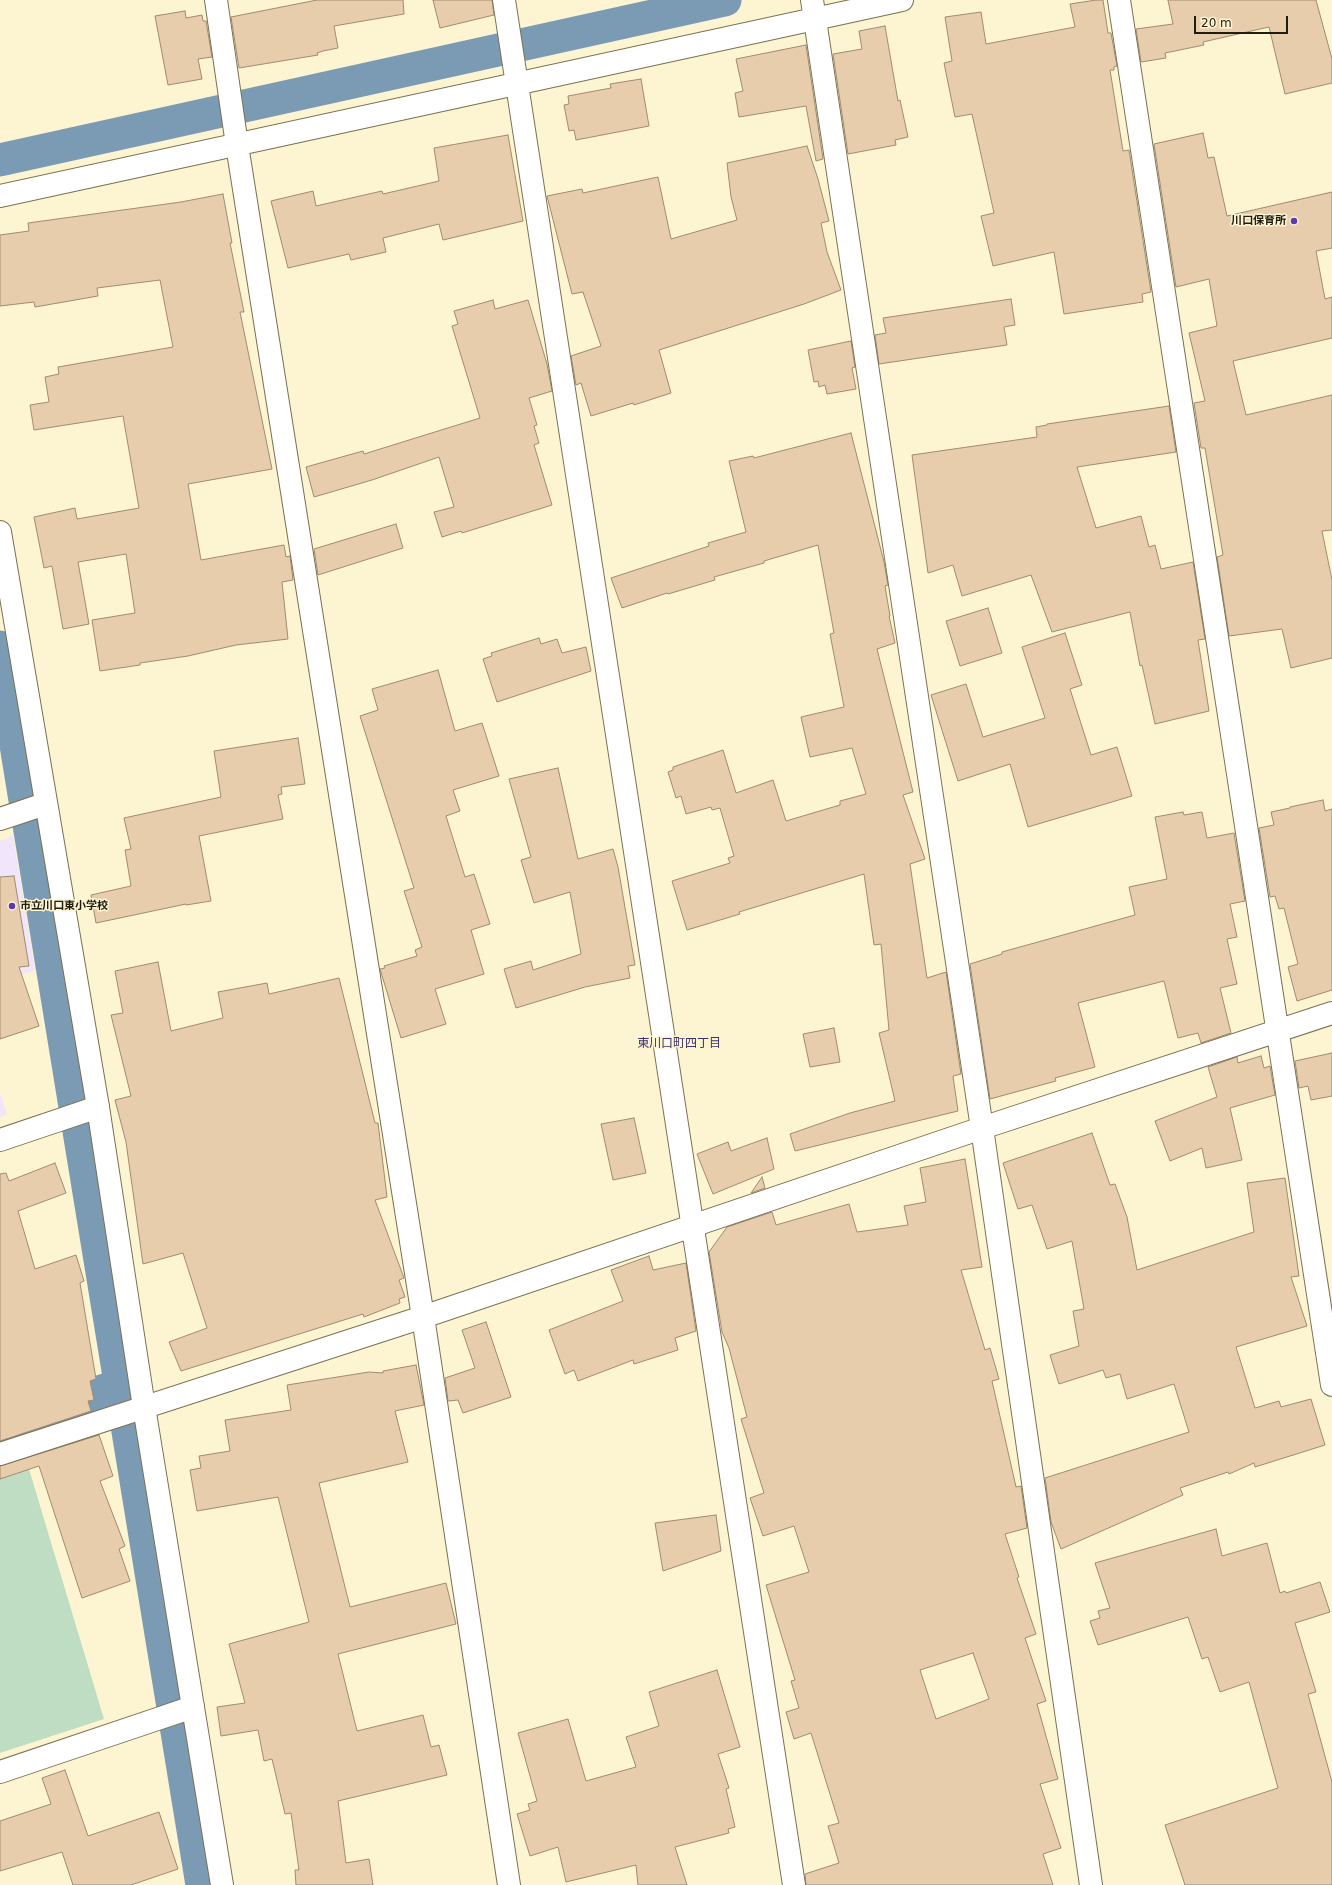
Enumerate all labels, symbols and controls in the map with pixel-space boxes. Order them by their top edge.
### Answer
scale bar [1196,8,1290,34]
text: 20 m [1201,16,1232,30]
place label: 川口保育所 [1231,214,1286,228]
marker: 川口保育所 [1289,216,1299,226]
place label: 市立川口東小学校 [20,899,108,913]
marker: 市立川口東小学校 [7,901,17,911]
district label: 東川口町四丁目 [637,1037,721,1051]

